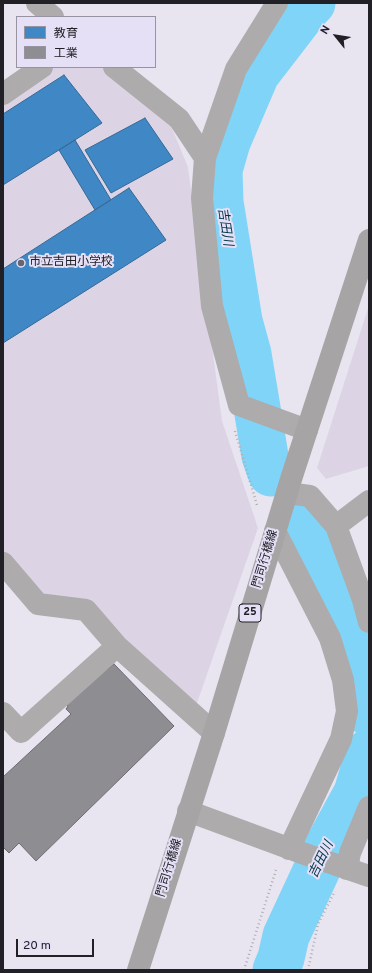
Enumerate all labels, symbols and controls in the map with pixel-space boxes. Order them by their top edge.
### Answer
legend [16,16,156,68]
north arrow [316,16,356,56]
text: N [318,23,334,37]
text: 教育 [54,26,78,42]
text: 工業 [54,46,78,62]
water label: 吉田川 [213,207,235,247]
place label: 市立吉田小学校 [29,256,113,270]
marker: 市立吉田小学校 [16,258,26,268]
street label: 門司行橋線 [250,528,282,590]
road number: 25 [239,604,261,622]
street label: 門司行橋線 [154,837,186,899]
water label: 吉田川 [306,839,338,881]
scale bar [18,931,96,957]
text: 20 m [23,938,51,954]

